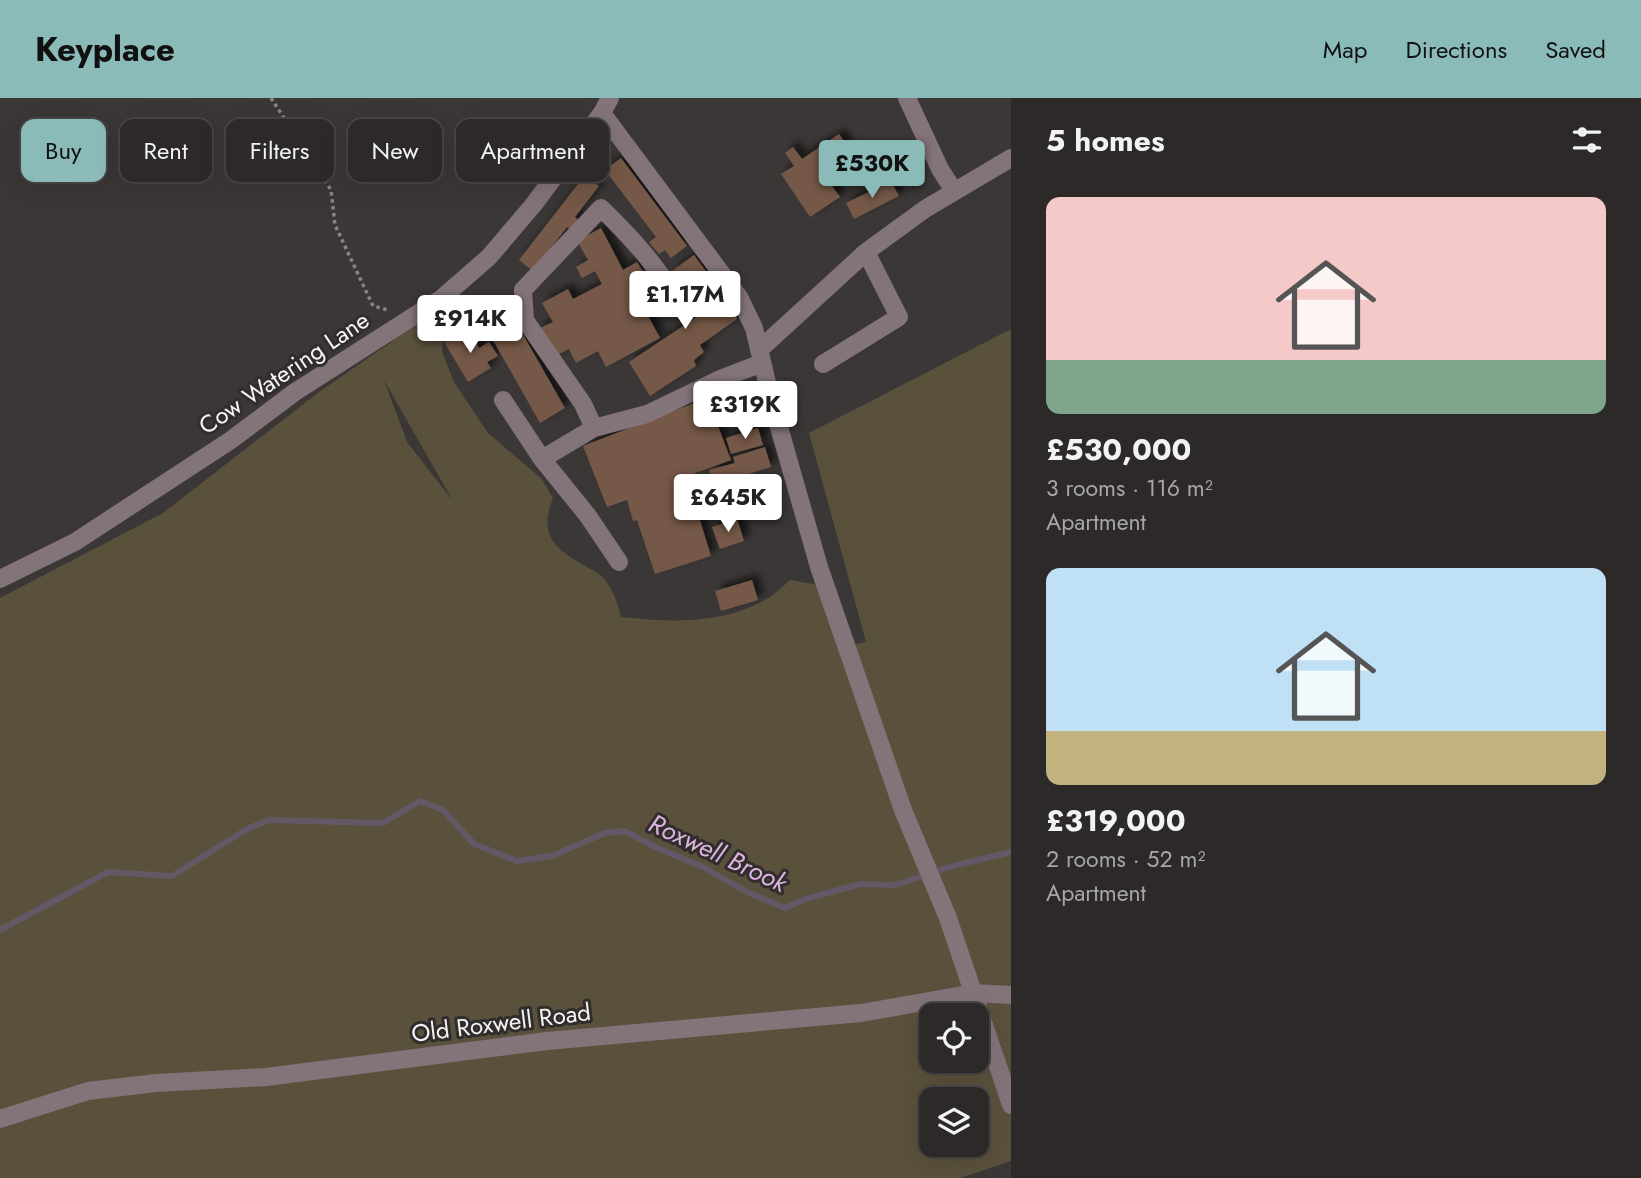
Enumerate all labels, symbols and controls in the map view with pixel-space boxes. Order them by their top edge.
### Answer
text: Keyplace [35,26,175,73]
text: Map [1323,32,1368,67]
text: Directions [1406,32,1507,67]
text: Saved [1545,32,1606,67]
chip: Buy [21,119,106,182]
chip: Rent [120,119,212,182]
chip: Filters [226,119,334,182]
chip: New [348,119,442,182]
chip: Apartment [456,119,609,182]
text: 5 homes [1046,119,1165,162]
icon: filters [1568,121,1606,159]
pin: £530K [823,140,921,200]
text: £530K [835,146,909,180]
icon: home [1263,242,1389,368]
pin: £1.17M [628,272,742,331]
text: £1.17M [645,277,725,311]
pin: £914K [421,296,519,355]
text: £914K [433,301,507,335]
street label: Cow Watering Lane [191,302,376,443]
pin: £319K [696,382,794,441]
text: £319K [709,387,781,421]
text: £530,000 [1046,428,1191,471]
text: 3 rooms · 116 m² [1046,471,1213,505]
pin: £645K [679,474,777,534]
text: £645K [690,480,766,514]
text: Apartment [1046,505,1146,539]
icon: home [1263,613,1389,739]
text: £319,000 [1046,799,1186,842]
water label: Roxwell Brook [643,804,795,902]
text: 2 rooms · 52 m² [1046,842,1205,876]
text: Apartment [1046,876,1146,910]
street label: Old Roxwell Road [409,994,593,1051]
map controls [919,1003,989,1157]
button: locate [919,1003,989,1073]
button: layers [919,1087,989,1157]

